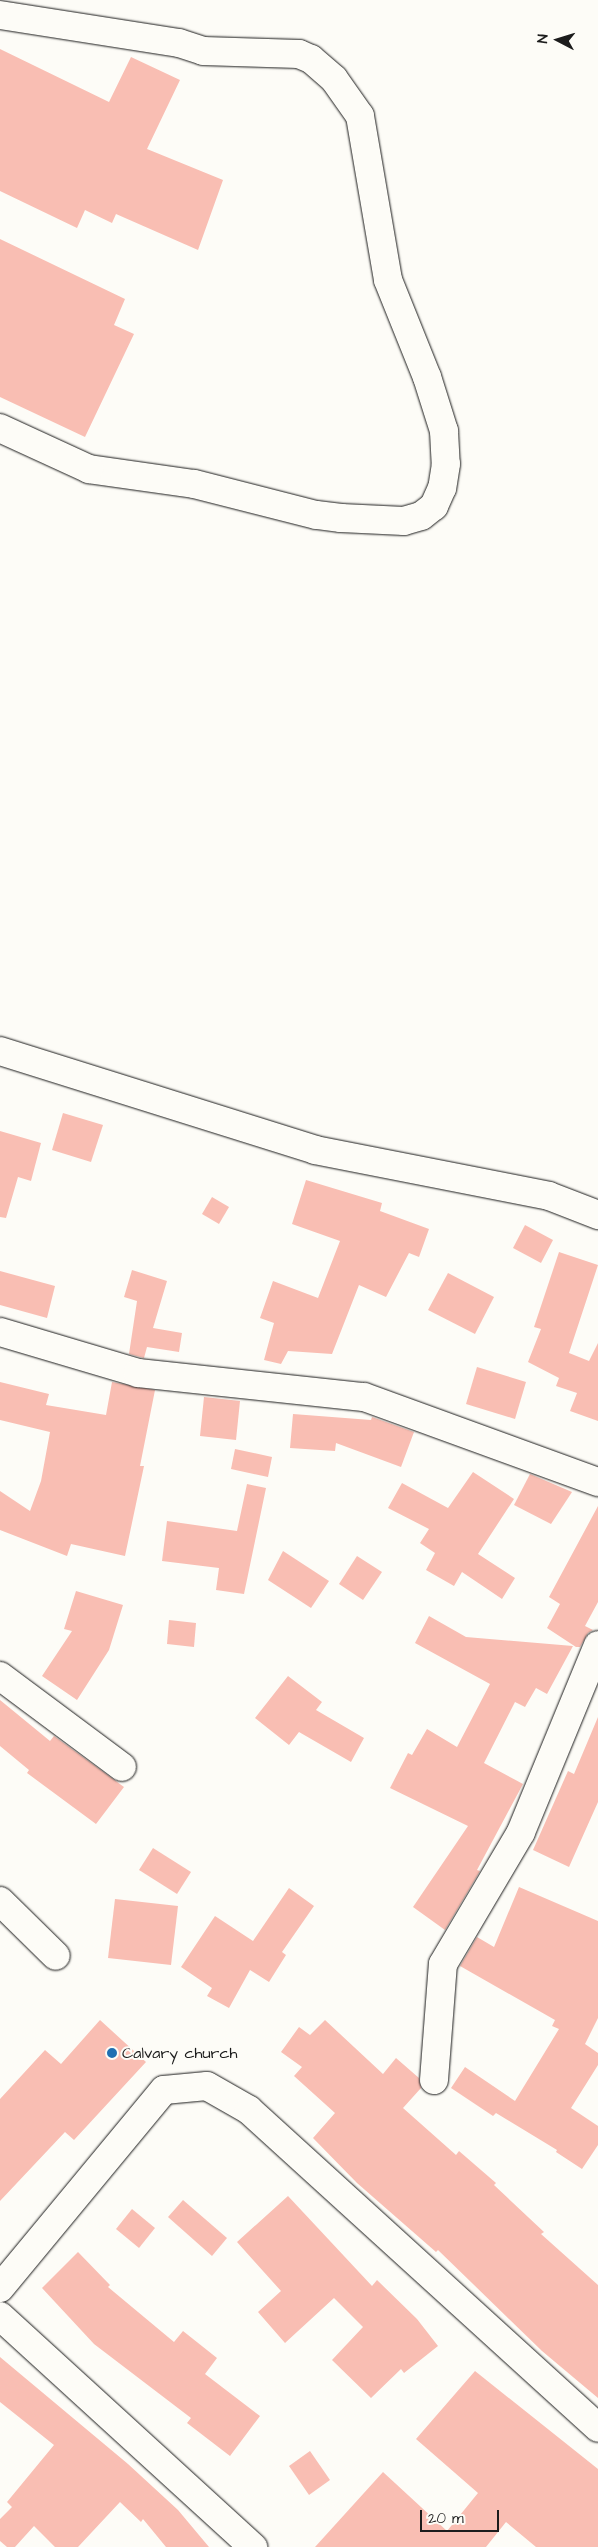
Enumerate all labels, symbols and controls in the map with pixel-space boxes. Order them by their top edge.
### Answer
north arrow [533,15,583,65]
text: N [533,33,553,44]
place label: Calvary church [122,2043,237,2063]
marker: Calvary church [106,2047,118,2059]
scale bar [423,2500,502,2532]
text: 20 m [428,2508,464,2529]

